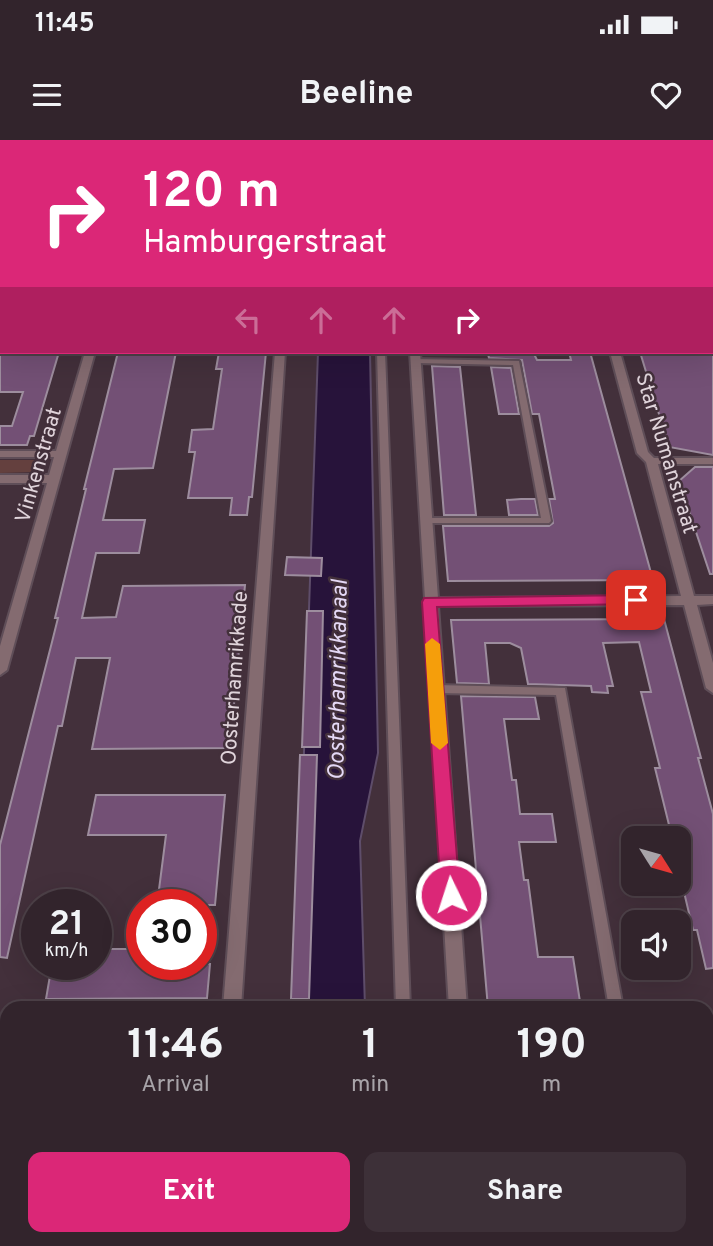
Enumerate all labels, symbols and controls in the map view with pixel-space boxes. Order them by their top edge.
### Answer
text: 11:45 [35,8,95,41]
text: Beeline [300,75,413,115]
icon: menu [28,76,66,114]
icon: heart [647,76,685,114]
text: 120 m [143,163,280,225]
icon: right [28,168,119,259]
text: Hamburgerstraat [143,224,387,264]
icon: left [229,301,267,339]
icon: ahead [302,301,340,339]
icon: ahead [375,301,413,339]
icon: right [448,301,486,339]
street label: Star Numanstraat [628,370,703,537]
street label: Vinkenstraat [10,404,69,526]
pin [606,570,666,630]
water label: Oosterhamrikkanaal [323,578,356,781]
icon: arrive [617,581,655,619]
street label: Oosterhamrikkade [216,590,255,766]
north arrow [621,826,691,896]
map controls [621,826,691,980]
position arrow [414,858,488,932]
speed limit sign: 30 [126,889,217,980]
text: 21 [49,903,84,947]
button: sound [621,910,691,980]
text: km/h [45,940,88,963]
text: 11:46 [127,1020,224,1073]
text: 1 [362,1020,379,1073]
text: 190 [516,1020,587,1073]
text: Arrival [141,1071,210,1100]
text: min [351,1071,389,1100]
text: m [542,1071,561,1100]
button: Exit [28,1152,350,1232]
button: Share [364,1152,686,1232]

